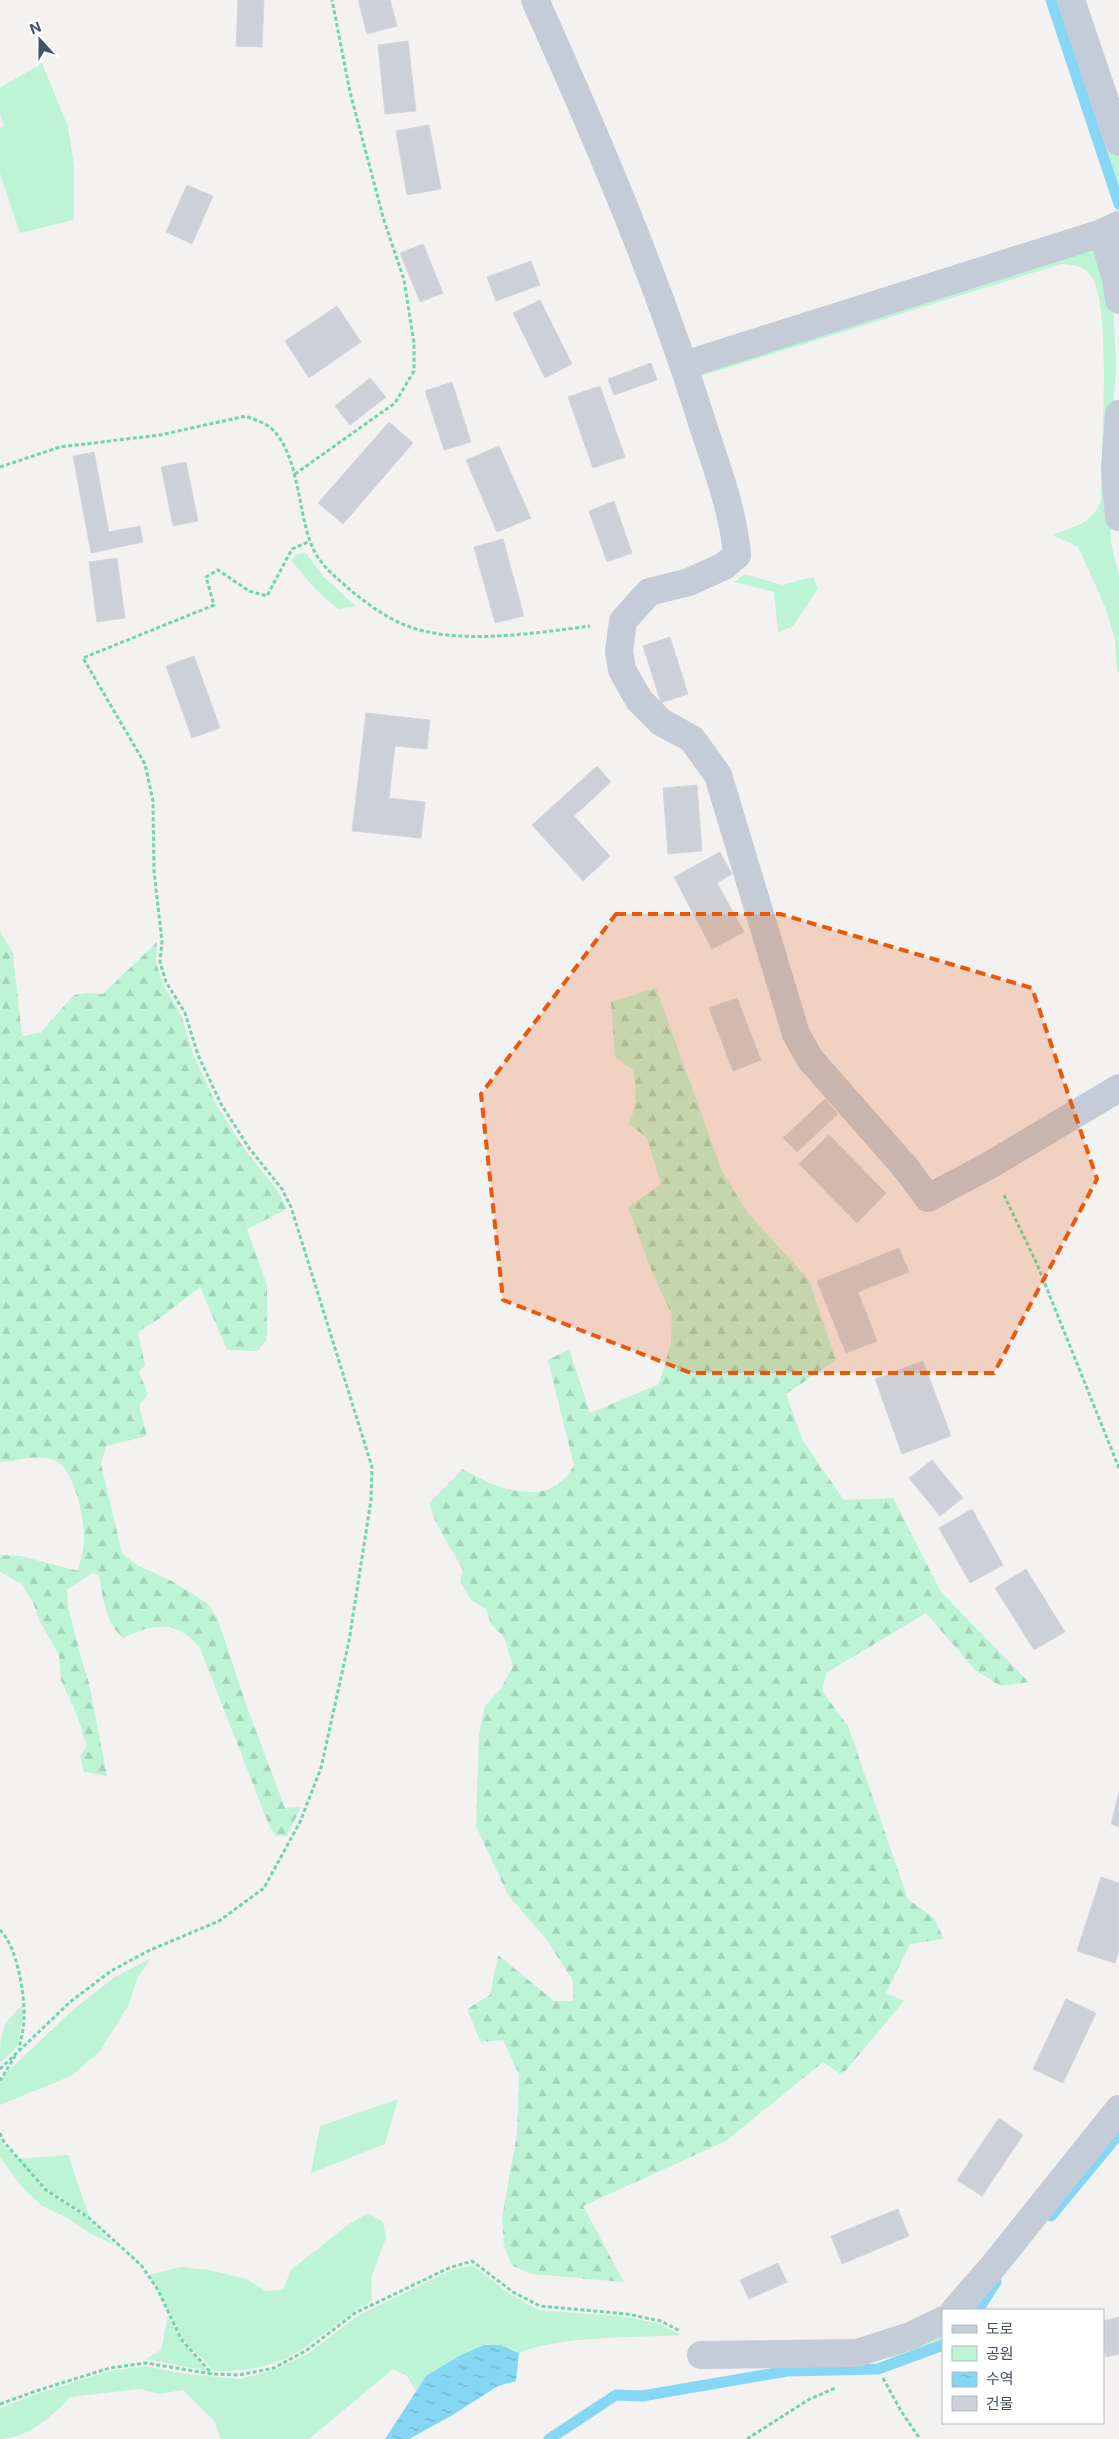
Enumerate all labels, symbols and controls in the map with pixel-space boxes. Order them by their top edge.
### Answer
north arrow [15,15,65,65]
text: N [27,18,43,37]
legend [942,2309,1104,2424]
text: 도로 [986,2319,1014,2338]
text: 공원 [986,2344,1014,2363]
text: 수역 [986,2369,1014,2388]
text: 건물 [986,2394,1014,2413]

